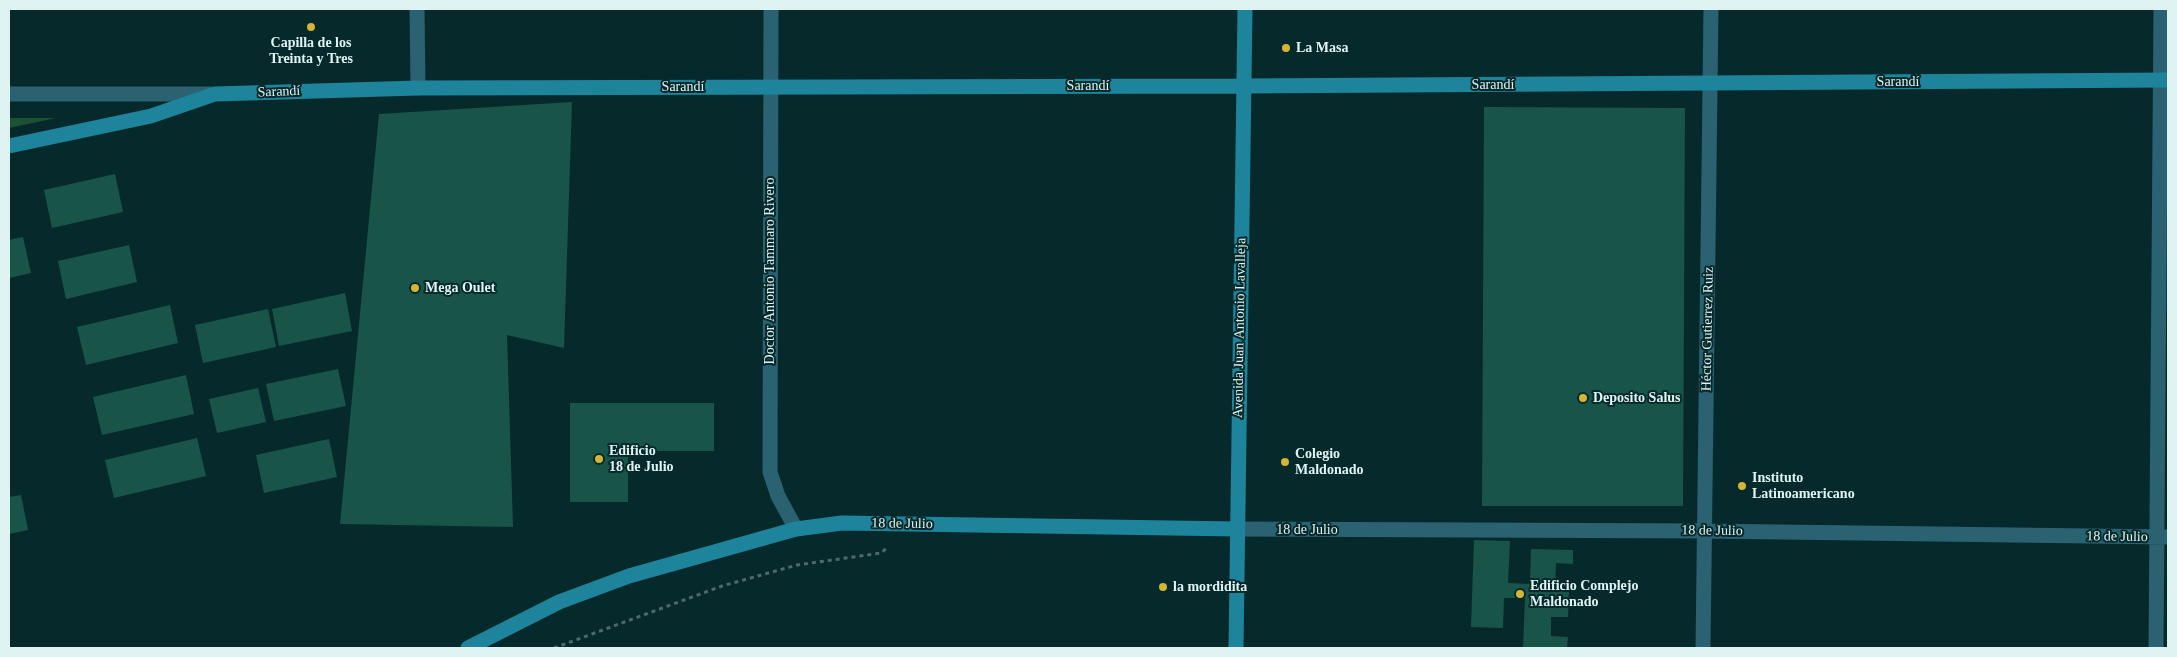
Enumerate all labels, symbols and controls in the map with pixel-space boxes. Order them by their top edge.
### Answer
marker: Capilla de los Treinta y Tres [305,21,317,33]
place label: Capilla de los Treinta y Tres [269,35,353,68]
place label: La Masa [1296,40,1348,56]
marker: La Masa [1280,42,1292,54]
street label: Sarandí [1877,74,1919,90]
street label: Sarandí [1472,77,1514,93]
street label: Sarandí [1067,78,1109,94]
street label: Sarandí [662,79,704,95]
street label: Sarandí [257,83,301,101]
street label: Doctor Antonio Tammaro Rivero [762,178,778,364]
street label: Avenida Juan Antonio Lavalleja [1230,238,1250,418]
street label: Héctor Gutierrez Ruiz [1699,267,1717,391]
place label: Mega Oulet [425,280,495,296]
marker: Mega Oulet [409,282,421,294]
place label: Deposito Salus [1593,390,1681,406]
marker: Deposito Salus [1577,392,1589,404]
place label: Edificio 18 de Julio [609,443,674,476]
place label: Colegio Maldonado [1295,446,1363,478]
marker: Edificio 18 de Julio [593,453,605,465]
marker: Colegio Maldonado [1279,456,1291,468]
place label: Instituto Latinoamericano [1752,470,1855,502]
marker: Instituto Latinoamericano [1736,480,1748,492]
street label: 18 de Julio [871,515,933,533]
street label: 18 de Julio [1276,522,1338,538]
street label: 18 de Julio [1681,522,1743,540]
street label: 18 de Julio [2086,528,2148,546]
place label: Edificio Complejo Maldonado [1530,578,1638,610]
place label: la mordidita [1173,579,1247,595]
marker: la mordidita [1157,581,1169,593]
marker: Edificio Complejo Maldonado [1514,588,1526,600]

